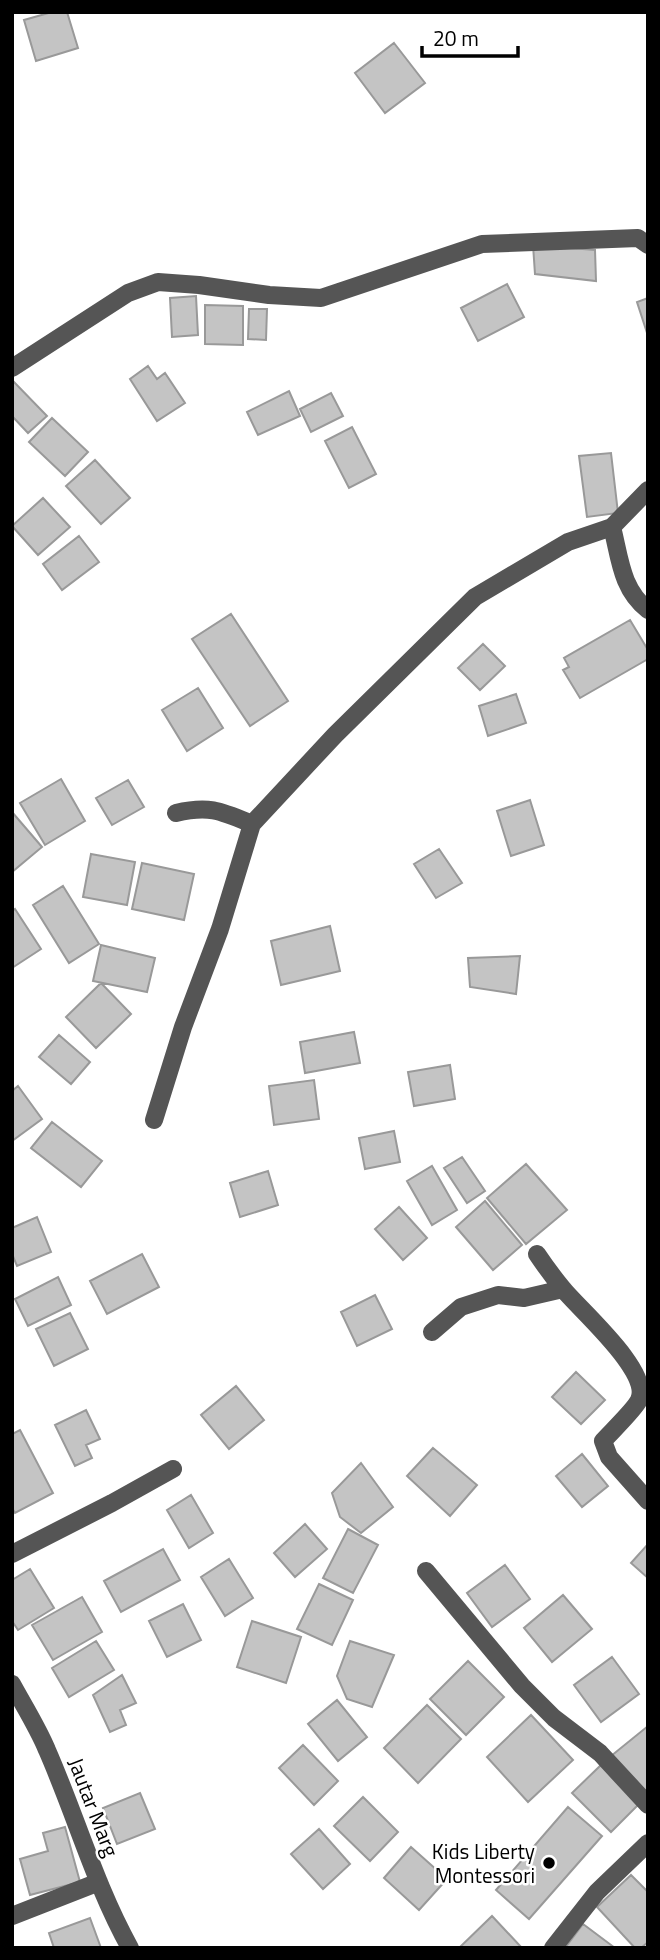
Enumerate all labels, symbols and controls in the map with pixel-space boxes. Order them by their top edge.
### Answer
scale bar [422,14,518,58]
text: 20 m [433,22,479,54]
street label: Jautar Marg [61,1753,128,1861]
place label: Kids Liberty Montessori [432,1835,535,1891]
marker: Kids Liberty Montessori [541,1855,557,1871]

